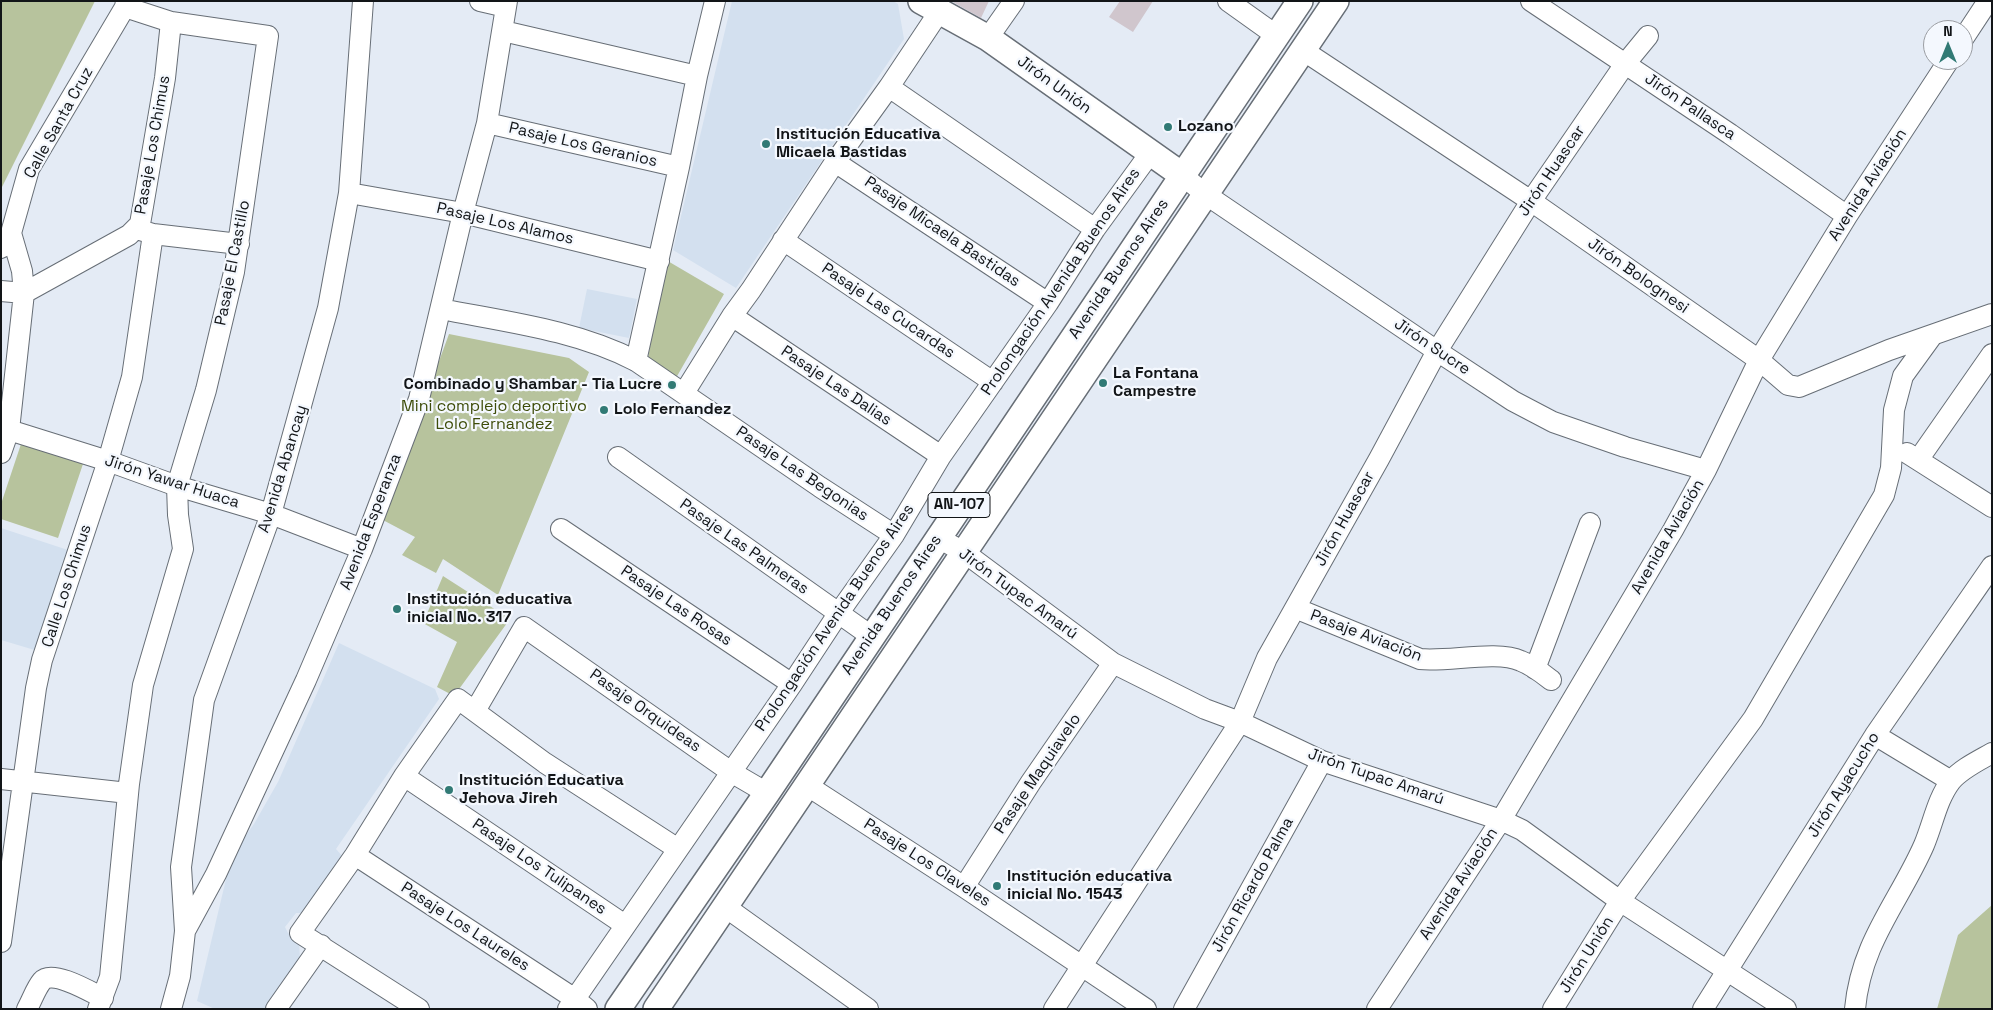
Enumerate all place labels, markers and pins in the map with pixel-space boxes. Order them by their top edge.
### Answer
place label: Lozano [1178,117,1234,137]
marker: Lozano [1162,121,1174,133]
place label: Institución Educativa Micaela Bastidas [776,125,941,163]
marker: Institución Educativa Micaela Bastidas [760,138,772,150]
place label: La Fontana Campestre [1113,364,1199,402]
place label: Combinado y Shambar - Tia Lucre [404,375,662,395]
marker: La Fontana Campestre [1097,377,1109,389]
marker: Combinado y Shambar - Tia Lucre [666,379,678,391]
place label: Lolo Fernandez [614,400,731,420]
marker: Lolo Fernandez [598,404,610,416]
place label: Institución educativa inicial No. 317 [407,590,572,628]
marker: Institución educativa inicial No. 317 [391,603,403,615]
place label: Institución Educativa Jehova Jireh [459,771,624,809]
marker: Institución Educativa Jehova Jireh [443,784,455,796]
place label: Institución educativa inicial No. 1543 [1007,867,1172,905]
marker: Institución educativa inicial No. 1543 [991,880,1003,892]

